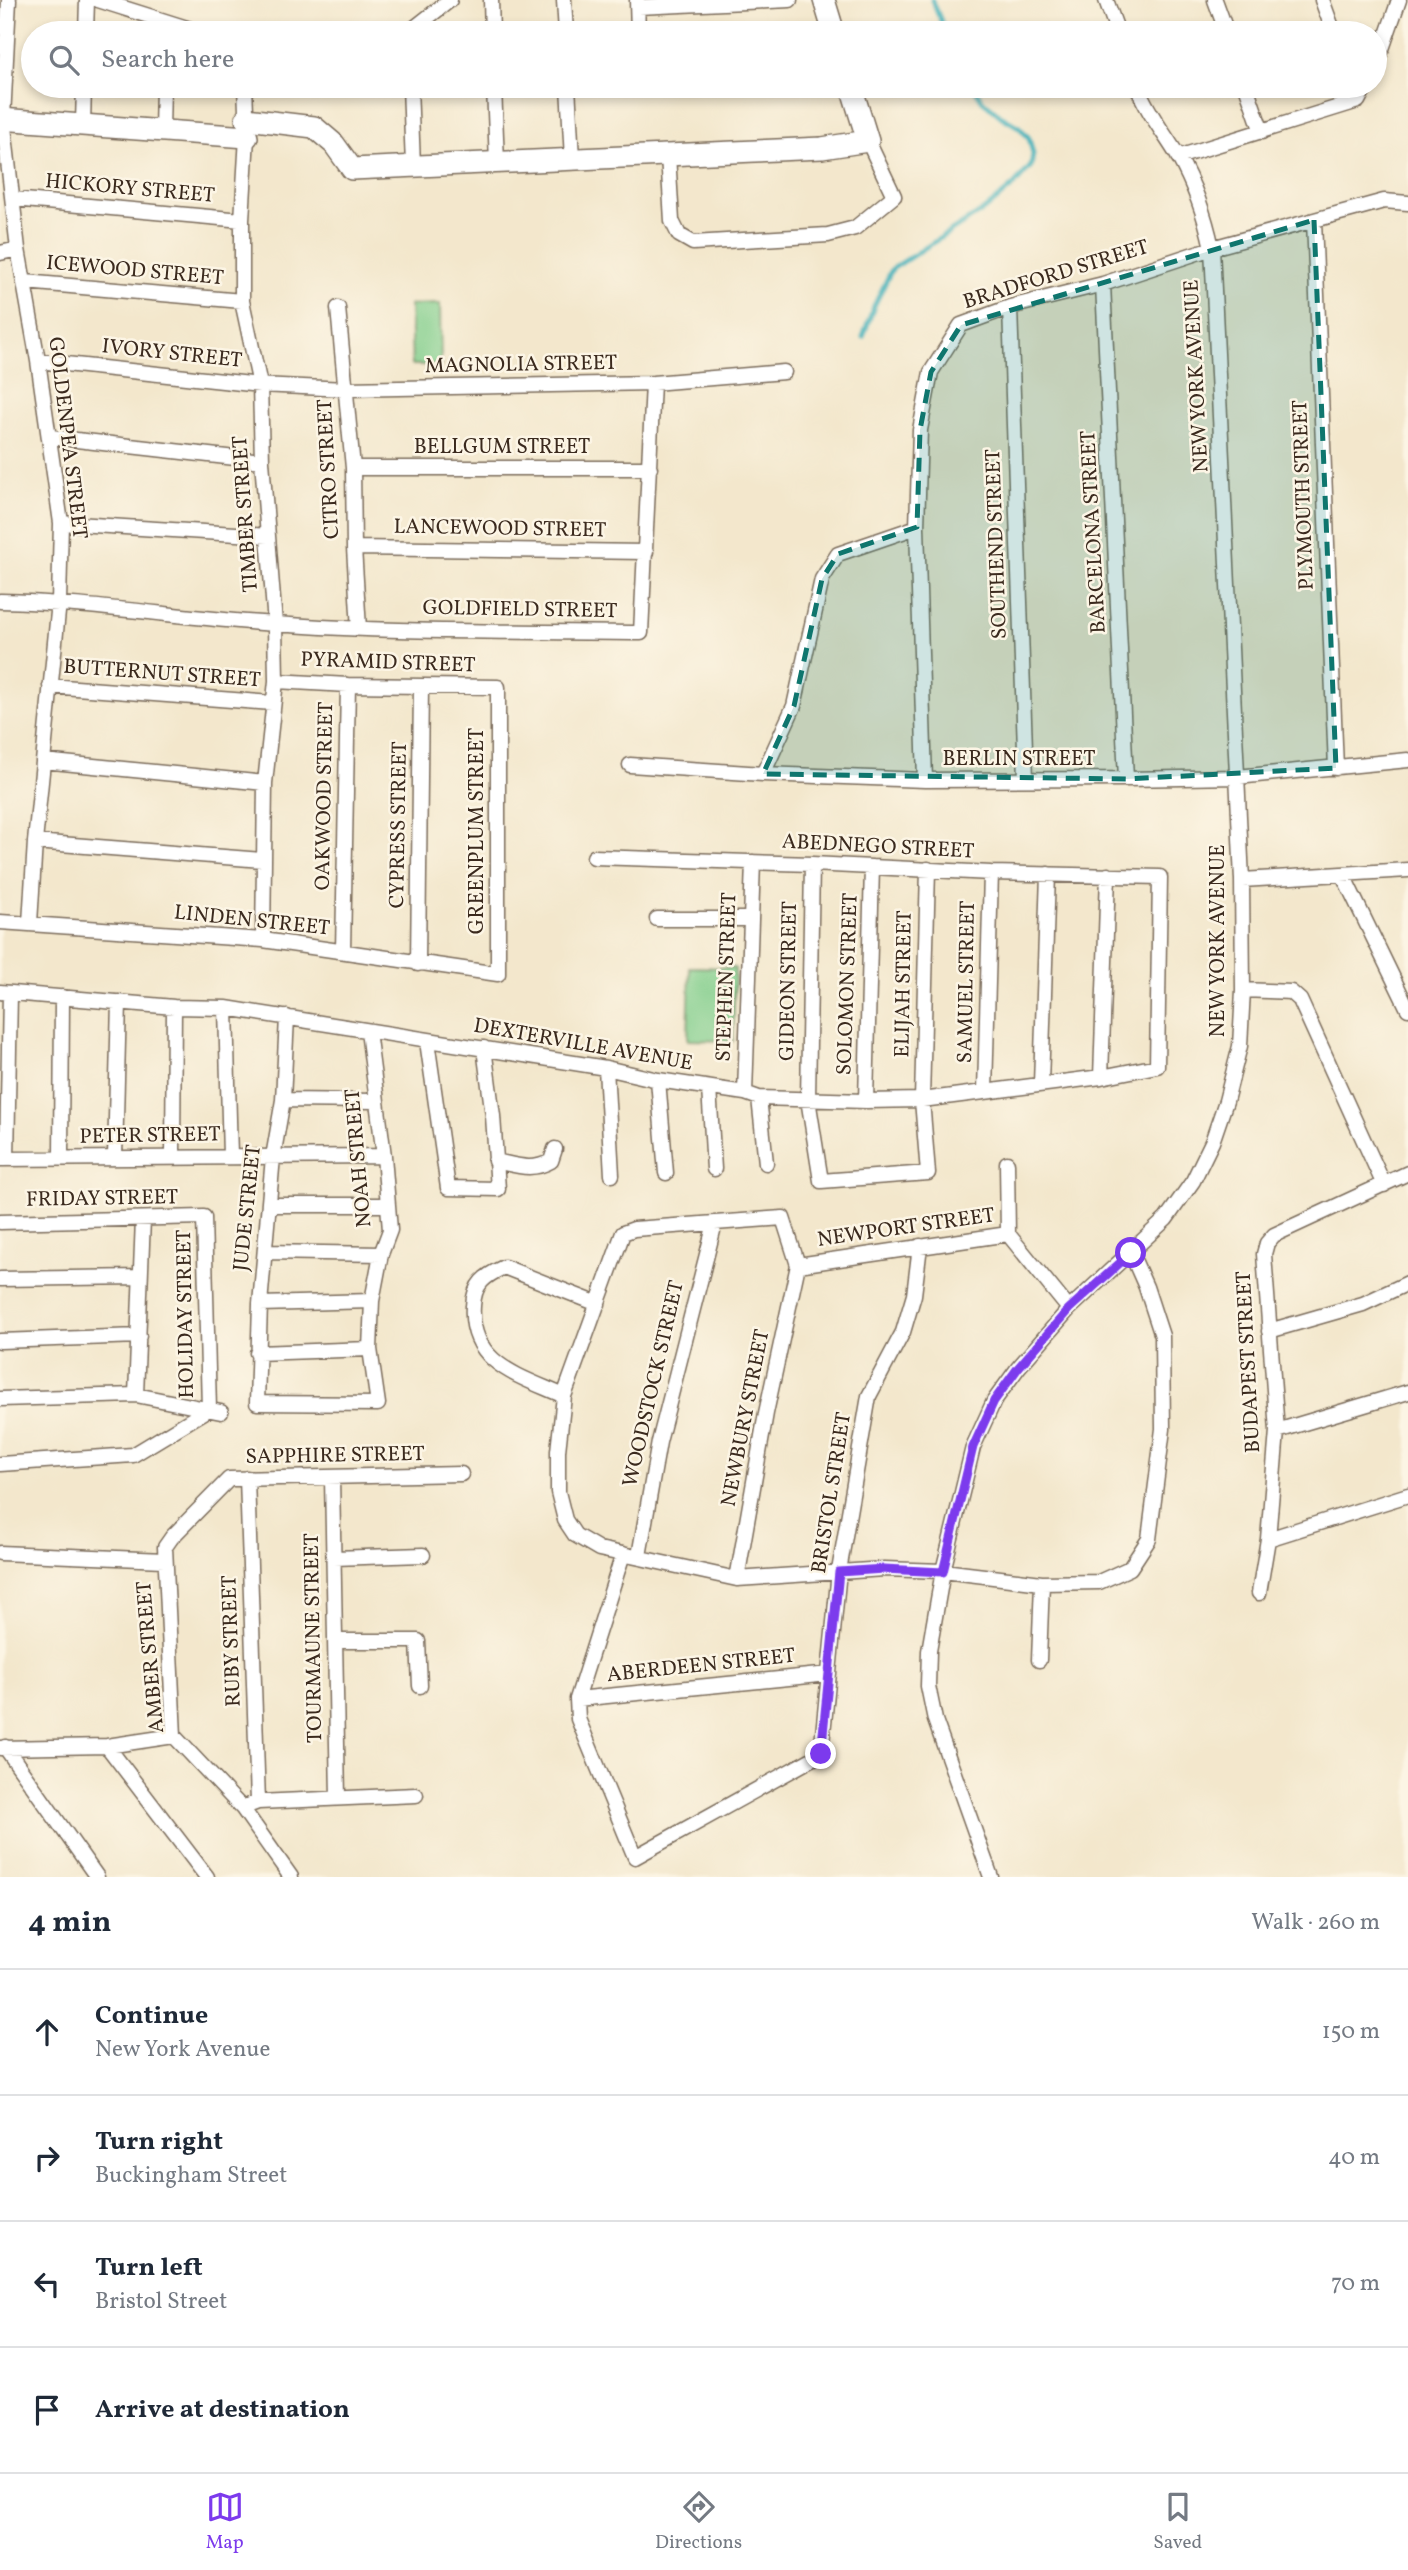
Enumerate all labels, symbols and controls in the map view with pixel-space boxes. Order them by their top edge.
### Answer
search box [21,21,1387,98]
icon: search [45,41,83,79]
text: Search here [101,42,234,78]
street label: HICKORY STREET [44,167,216,211]
street label: BRADFORD STREET [960,233,1152,317]
street label: ICEWOOD STREET [45,249,225,293]
street label: NEW YORK AVENUE [1177,279,1217,473]
street label: IVORY STREET [100,332,244,376]
street label: GOLDENPEA STREET [40,335,94,541]
street label: MAGNOLIA STREET [425,349,617,381]
street label: CITRO STREET [311,398,347,540]
street label: PLYMOUTH STREET [1286,399,1322,591]
street label: BARCELONA STREET [1074,430,1114,634]
street label: BELLGUM STREET [414,433,590,462]
street label: TIMBER STREET [226,435,266,593]
street label: SOUTHEND STREET [979,448,1015,640]
street label: LANCEWOOD STREET [393,513,607,545]
street label: GOLDFIELD STREET [422,594,618,626]
street label: PYRAMID STREET [300,645,476,681]
street label: BUTTERNUT STREET [62,653,262,695]
street label: OAKWOOD STREET [309,701,341,891]
street label: GREENPLUM STREET [463,728,492,934]
street label: CYPRESS STREET [383,741,415,909]
street label: BERLIN STREET [942,745,1096,774]
street label: ABEDNEGO STREET [781,827,975,867]
street label: NEW YORK AVENUE [1204,844,1233,1038]
street label: STEPHEN STREET [710,892,744,1062]
street label: SOLOMON STREET [830,892,866,1076]
street label: LINDEN STREET [173,898,331,944]
street label: SAMUEL STREET [951,900,983,1064]
street label: GIDEON STREET [773,901,805,1061]
street label: ELIJAH STREET [888,910,920,1058]
street label: DEXTERVILLE AVENUE [471,1011,695,1079]
street label: NOAH STREET [338,1087,380,1229]
street label: PETER STREET [79,1120,221,1152]
street label: JUDE STREET [227,1143,269,1273]
street label: FRIDAY STREET [26,1183,178,1215]
street label: NEWPORT STREET [815,1201,997,1255]
street label: HOLIDAY STREET [170,1229,202,1399]
route start [1115,1237,1146,1268]
street label: BUDAPEST STREET [1230,1270,1268,1454]
street label: WOODSTOCK STREET [616,1278,692,1490]
street label: NEWBURY STREET [715,1327,777,1509]
street label: BRISTOL STREET [805,1410,859,1576]
street label: SAPPHIRE STREET [245,1440,425,1472]
street label: TOURMAUNE STREET [298,1533,330,1743]
street label: RUBY STREET [215,1575,249,1707]
street label: AMBER STREET [130,1580,172,1734]
street label: ABERDEEN STREET [605,1642,797,1690]
route end [805,1738,836,1769]
text: 4 min [28,1902,112,1944]
text: Walk · 260 m [1251,1907,1380,1939]
text: Continue [95,1998,208,2034]
icon: ahead [28,2013,66,2051]
text: 150 m [1322,2016,1380,2048]
text: New York Avenue [95,2034,270,2066]
text: Turn right [95,2124,223,2160]
icon: right [28,2139,66,2177]
text: 40 m [1328,2142,1380,2174]
text: Buckingham Street [95,2160,287,2192]
text: Turn left [95,2250,203,2286]
icon: left [28,2265,66,2303]
text: 70 m [1331,2268,1380,2300]
text: Bristol Street [95,2286,227,2318]
icon: arrive [28,2391,66,2429]
text: Arrive at destination [95,2392,350,2428]
tab: Map [206,2488,244,2556]
tab: Directions [655,2488,742,2556]
tab: Saved [1153,2488,1202,2556]

